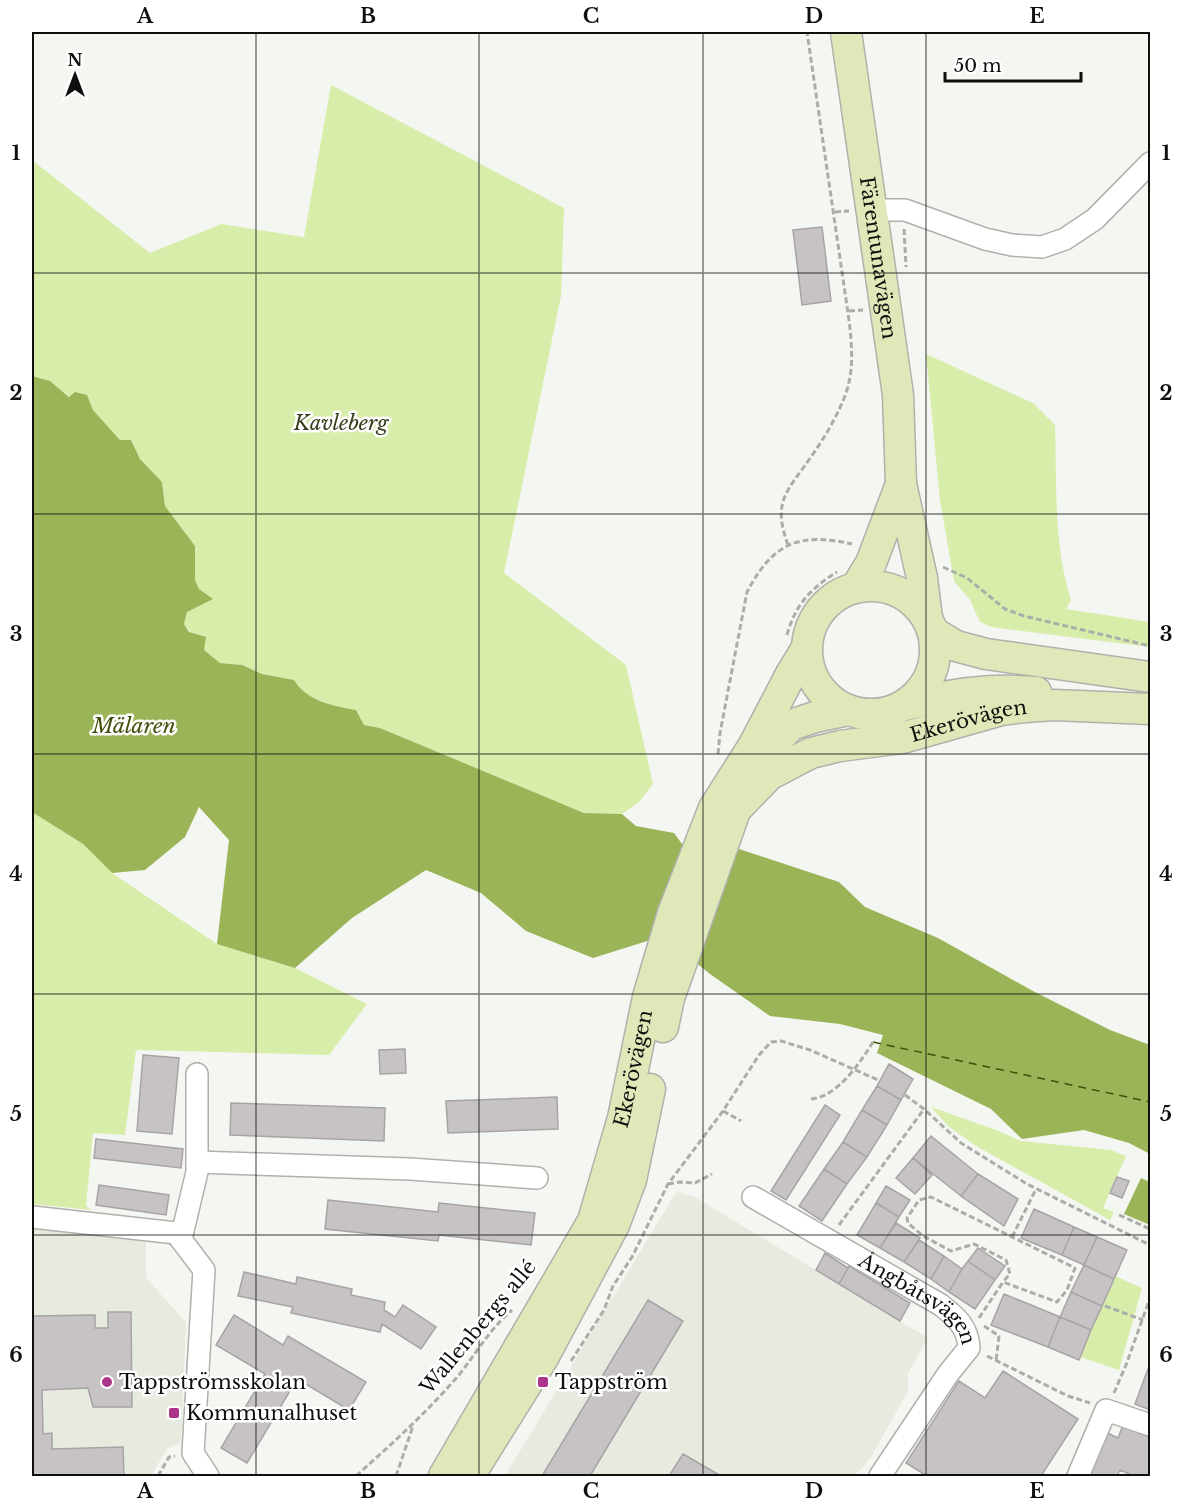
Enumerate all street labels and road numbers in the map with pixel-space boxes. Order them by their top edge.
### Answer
street label: Färentunavägen [855,175,902,341]
street label: Ekerövägen [907,695,1028,747]
street label: Ekerövägen [609,1007,657,1131]
street label: Ångbåtsvägen [854,1247,981,1347]
street label: Wallenbergs allé [414,1255,541,1400]

